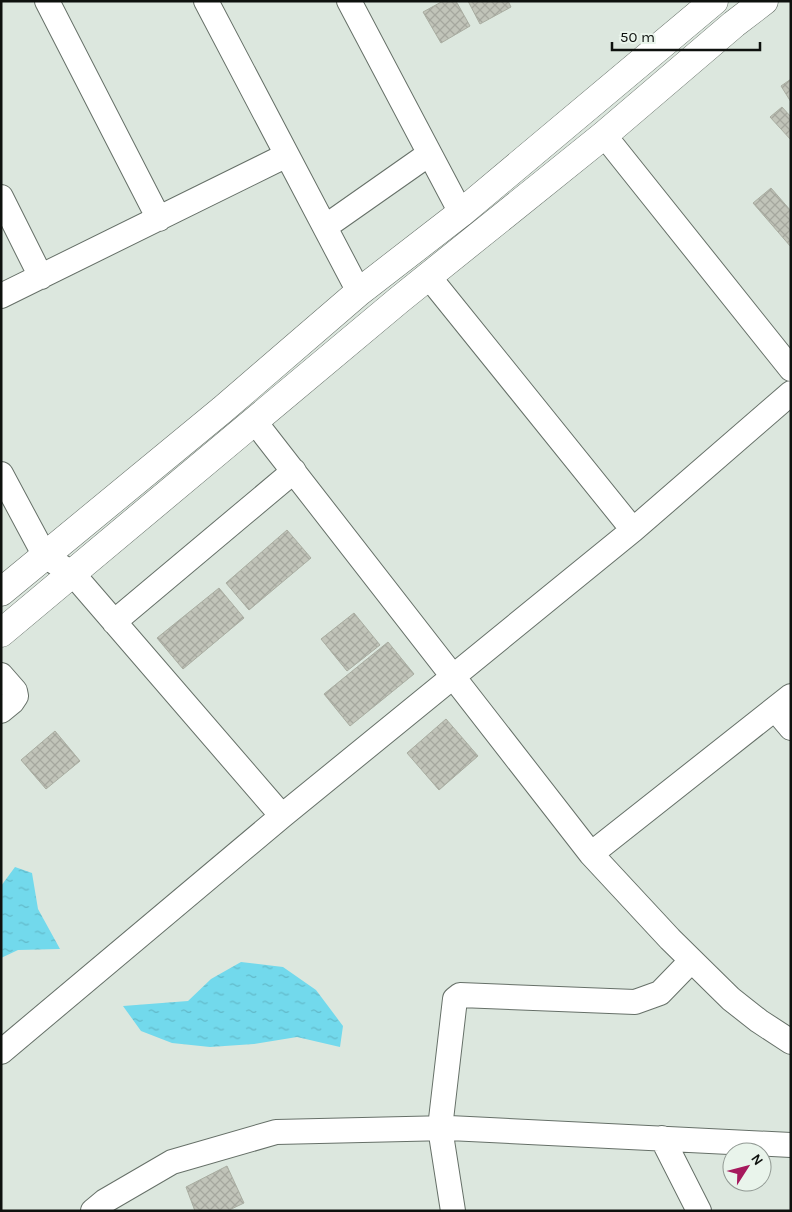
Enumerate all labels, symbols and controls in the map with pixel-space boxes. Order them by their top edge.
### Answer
scale bar [612,20,760,52]
text: 50 m [620,28,655,46]
north arrow [722,1142,772,1192]
text: N [747,1151,767,1169]

